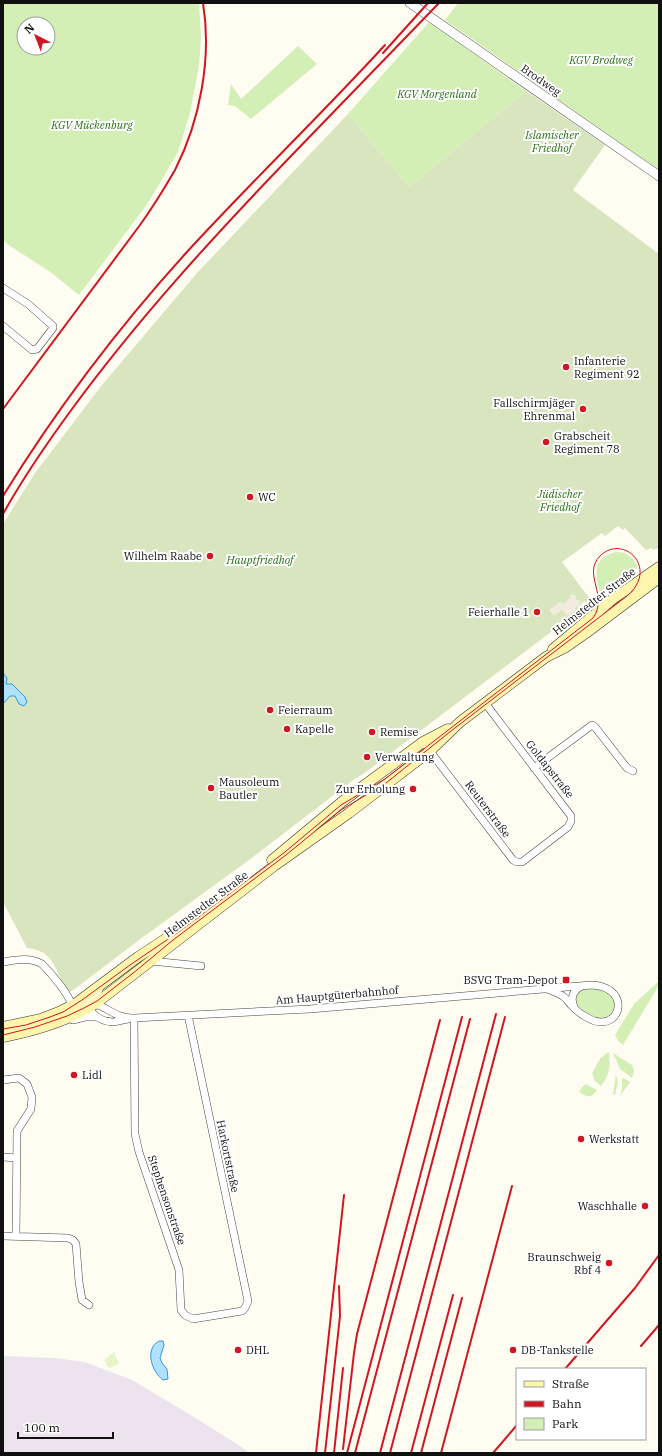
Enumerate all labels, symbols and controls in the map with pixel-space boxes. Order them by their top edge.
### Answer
north arrow [16,16,56,56]
text: N [21,20,37,37]
park label: KGV Brodweg [568,53,634,67]
street label: Brodweg [518,61,564,99]
park label: KGV Morgenland [396,87,478,101]
park label: KGV Mückenburg [50,118,134,132]
park label: Islamischer Friedhof [524,128,580,155]
place label: Infanterie Regiment 92 [574,354,640,381]
marker: Infanterie Regiment 92 [561,362,571,372]
place label: Fallschirmjäger Ehrenmal [493,396,575,423]
marker: Fallschirmjäger Ehrenmal [578,404,588,414]
place label: Grabscheit Regiment 78 [554,429,620,456]
marker: Grabscheit Regiment 78 [541,437,551,447]
park label: Jüdischer Friedhof [537,487,584,514]
place label: WC [258,490,276,504]
marker: WC [245,492,255,502]
place label: Wilhelm Raabe [124,549,202,563]
marker: Wilhelm Raabe [205,551,215,561]
park label: Hauptfriedhof [226,553,296,567]
street label: Helmstedter Straße [550,564,638,638]
place label: Feierhalle 1 [468,605,529,619]
marker: Feierhalle 1 [532,607,542,617]
place label: Feierraum [278,703,333,717]
marker: Feierraum [265,705,275,715]
place label: Kapelle [295,722,334,736]
marker: Kapelle [282,724,292,734]
place label: Remise [380,725,418,739]
marker: Remise [367,727,377,737]
street label: Goldapstraße [523,737,577,801]
place label: Verwaltung [375,750,434,764]
marker: Verwaltung [362,752,372,762]
place label: Mausoleum Bautler [219,775,280,802]
street label: Reuterstraße [462,778,514,840]
place label: Zur Erholung [336,782,405,796]
marker: Mausoleum Bautler [206,783,216,793]
marker: Zur Erholung [408,784,418,794]
street label: Helmstedter Straße [161,868,251,940]
place label: BSVG Tram-Depot [463,973,558,987]
marker: BSVG Tram-Depot [561,975,571,985]
street label: Am Hauptgüterbahnhof [275,983,400,1007]
place label: Lidl [82,1068,102,1082]
marker: Lidl [69,1070,79,1080]
street label: Harkortstraße [213,1118,243,1194]
place label: Werkstatt [589,1132,639,1146]
marker: Werkstatt [576,1134,586,1144]
street label: Stephensonstraße [145,1153,189,1247]
place label: Waschhalle [578,1199,637,1213]
marker: Waschhalle [640,1201,650,1211]
place label: Braunschweig Rbf 4 [527,1250,601,1277]
marker: Braunschweig Rbf 4 [604,1258,614,1268]
place label: DHL [246,1343,269,1357]
place label: DB-Tankstelle [521,1343,594,1357]
marker: DHL [233,1345,243,1355]
marker: DB-Tankstelle [508,1345,518,1355]
legend [516,1368,646,1440]
text: Straße [552,1376,589,1391]
text: Bahn [552,1396,582,1411]
scale bar [18,1414,113,1440]
text: Park [552,1416,578,1431]
text: 100 m [24,1420,60,1435]

